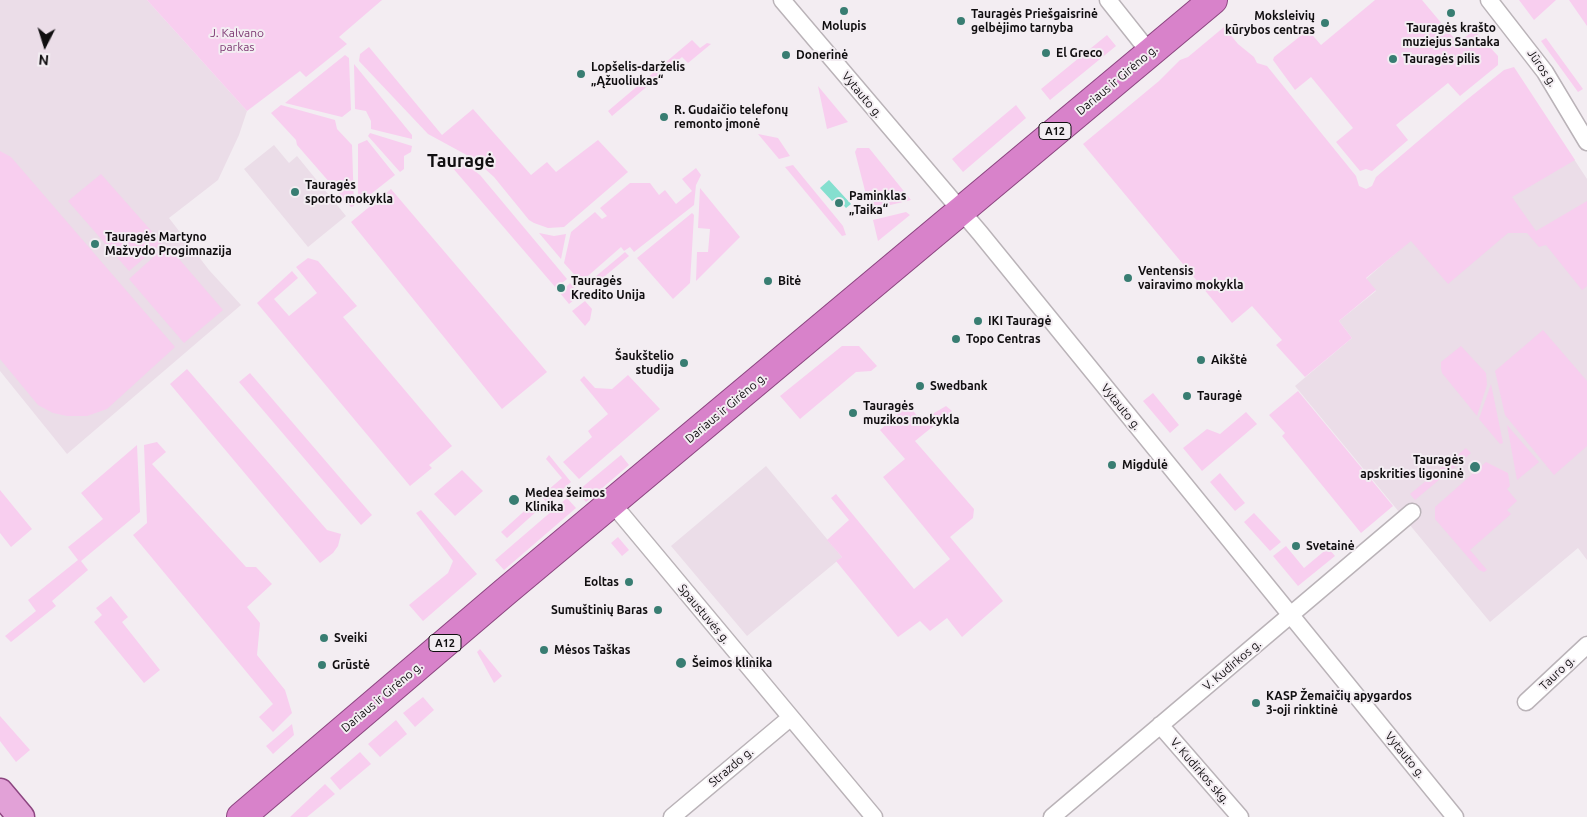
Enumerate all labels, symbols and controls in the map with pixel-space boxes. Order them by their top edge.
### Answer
marker: Molupis [838,5,850,17]
place label: Tauragės Priešgaisrinė gelbėjimo tarnyba [971,7,1098,35]
marker: Tauragės krašto muziejus Santaka [1445,7,1457,19]
place label: Moksleivių kūrybos centras [1225,9,1315,37]
marker: Tauragės Priešgaisrinė gelbėjimo tarnyba [955,15,967,27]
marker: Moksleivių kūrybos centras [1319,17,1331,29]
place label: Molupis [822,19,866,33]
north arrow [20,20,70,70]
place label: Tauragės krašto muziejus Santaka [1402,21,1500,49]
park label: J. Kalvano parkas [210,26,264,54]
street label: Dariaus ir Girėno g. [1073,42,1161,118]
place label: El Greco [1056,46,1103,60]
marker: El Greco [1040,47,1052,59]
street label: Jūros g. [1524,47,1560,89]
place label: Donerinė [796,48,848,62]
marker: Donerinė [780,49,792,61]
text: N [38,52,50,68]
place label: Tauragės pilis [1403,52,1480,66]
marker: Tauragės pilis [1387,53,1399,65]
place label: Lopšelis-darželis „Ąžuoliukas“ [591,60,685,88]
marker: Lopšelis-darželis „Ąžuoliukas“ [575,68,587,80]
street label: Vytauto g. [839,69,885,121]
place label: R. Gudaičio telefonų remonto įmonė [674,103,788,131]
marker: R. Gudaičio telefonų remonto įmonė [658,111,670,123]
road number: A12 [1039,122,1071,140]
district label: Tauragė [427,150,495,172]
place label: Tauragės sporto mokykla [305,178,393,206]
marker: Tauragės sporto mokykla [289,186,301,198]
place label: Paminklas „Taika“ [849,189,906,217]
marker: Paminklas „Taika“ [833,197,845,209]
place label: Tauragės Martyno Mažvydo Progimnazija [105,230,232,258]
marker: Tauragės Martyno Mažvydo Progimnazija [89,238,101,250]
place label: Ventensis vairavimo mokykla [1138,264,1243,292]
marker: Ventensis vairavimo mokykla [1122,272,1134,284]
place label: Tauragės Kredito Unija [571,274,645,302]
place label: Bitė [778,274,801,288]
marker: Bitė [762,275,774,287]
marker: Tauragės Kredito Unija [555,282,567,294]
place label: IKI Tauragė [988,314,1051,328]
marker: IKI Tauragė [972,315,984,327]
place label: Topo Centras [966,332,1041,346]
marker: Topo Centras [950,333,962,345]
place label: Šaukštelio studija [615,349,674,377]
place label: Aikštė [1211,353,1247,367]
marker: Aikštė [1195,354,1207,366]
marker: Šaukštelio studija [678,357,690,369]
street label: Dariaus ir Girėno g. [682,370,770,446]
place label: Swedbank [930,379,988,393]
marker: Swedbank [914,380,926,392]
street label: Vytauto g. [1098,381,1144,433]
place label: Tauragė [1197,389,1242,403]
marker: Tauragė [1181,390,1193,402]
place label: Tauragės muzikos mokykla [863,399,960,427]
marker: Tauragės muzikos mokykla [847,407,859,419]
place label: Tauragės apskrities ligoninė [1360,453,1464,481]
place label: Migdulė [1122,458,1168,472]
marker: Migdulė [1106,459,1118,471]
marker: Tauragės apskrities ligoninė [1468,460,1482,474]
place label: Medea šeimos Klinika [525,486,605,514]
marker: Medea šeimos Klinika [507,493,521,507]
place label: Svetainė [1306,539,1355,553]
marker: Svetainė [1290,540,1302,552]
place label: Eoltas [584,575,619,589]
marker: Eoltas [623,576,635,588]
street label: Spaustuvės g. [675,581,733,647]
place label: Sumuštinių Baras [551,603,648,617]
marker: Sumuštinių Baras [652,604,664,616]
place label: Sveiki [334,631,367,645]
marker: Sveiki [318,632,330,644]
road number: A12 [429,634,461,651]
street label: V. Kudirkos g. [1200,636,1264,694]
place label: Mėsos Taškas [554,643,630,657]
marker: Mėsos Taškas [538,644,550,656]
street label: Tauro g. [1536,653,1578,693]
marker: Šeimos klinika [674,656,688,670]
place label: Šeimos klinika [692,656,772,670]
place label: Grūstė [332,658,370,672]
marker: Grūstė [316,659,328,671]
street label: Dariaus ir Girėno g. [338,659,426,735]
place label: KASP Žemaičių apygardos 3-oji rinktinė [1266,689,1412,717]
marker: KASP Žemaičių apygardos 3-oji rinktinė [1250,697,1262,709]
street label: Vytauto g. [1382,729,1428,781]
street label: V. Kudirkos skg. [1167,735,1233,807]
street label: Strazdo g. [706,744,756,790]

